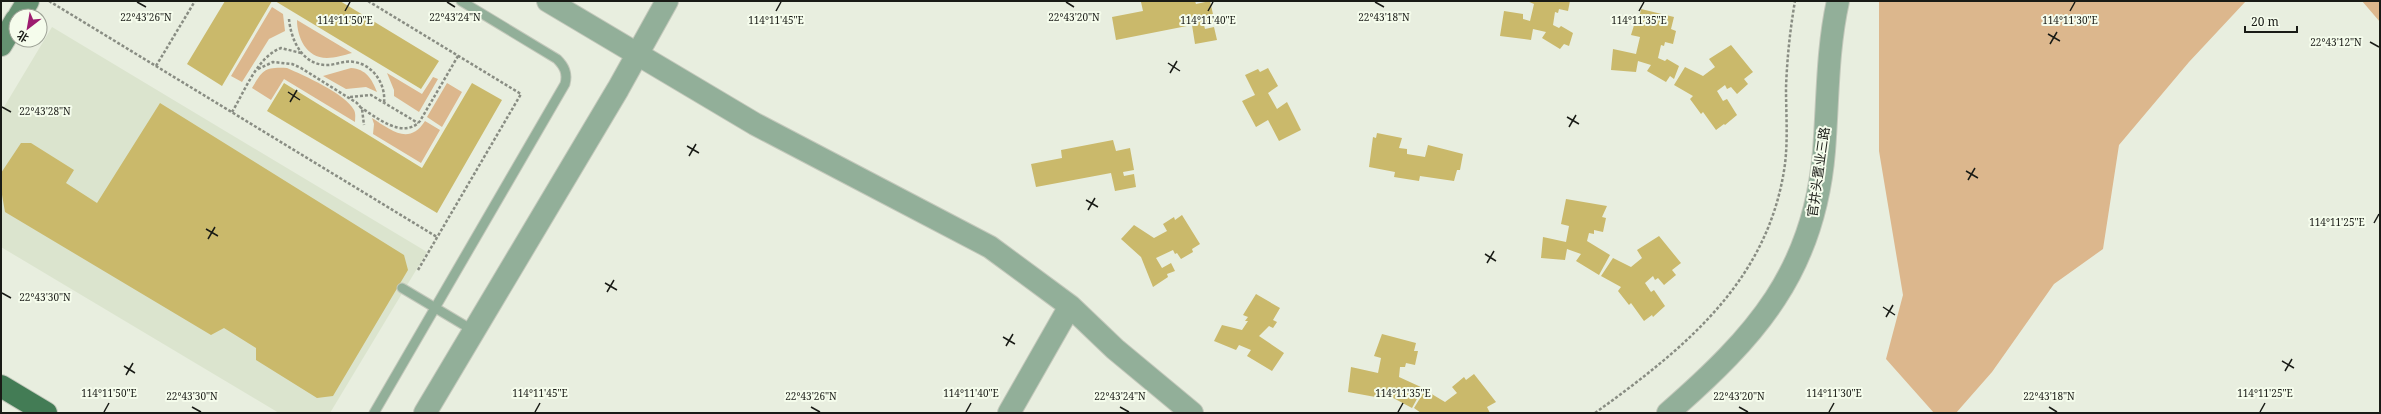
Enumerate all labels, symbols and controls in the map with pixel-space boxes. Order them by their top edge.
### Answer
north arrow [8,8,48,48]
scale bar [2245,8,2297,34]
text: 22°43'26"N [120,10,172,24]
text: 22°43'24"N [429,10,481,24]
text: 22°43'20"N [1048,10,1100,24]
text: 22°43'18"N [1358,10,1410,24]
text: 114°11'50"E [317,13,373,27]
text: 114°11'45"E [748,13,804,27]
text: 114°11'40"E [1180,13,1236,27]
text: 114°11'35"E [1611,13,1667,27]
text: 114°11'30"E [2042,13,2098,27]
text: 20 m [2251,13,2279,30]
text: 北 [14,28,31,46]
text: 22°43'12"N [2310,35,2362,49]
text: 22°43'28"N [19,104,71,118]
street label: 官井头置业三路 [1803,126,1833,218]
text: 114°11'25"E [2309,215,2365,229]
text: 22°43'30"N [19,290,71,304]
text: 114°11'50"E [81,386,137,400]
text: 114°11'45"E [512,386,568,400]
text: 114°11'40"E [943,386,999,400]
text: 114°11'35"E [1375,386,1431,400]
text: 114°11'30"E [1806,386,1862,400]
text: 114°11'25"E [2237,386,2293,400]
text: 22°43'30"N [166,389,218,403]
text: 22°43'26"N [785,389,837,403]
text: 22°43'24"N [1094,389,1146,403]
text: 22°43'20"N [1713,389,1765,403]
text: 22°43'18"N [2023,389,2075,403]

